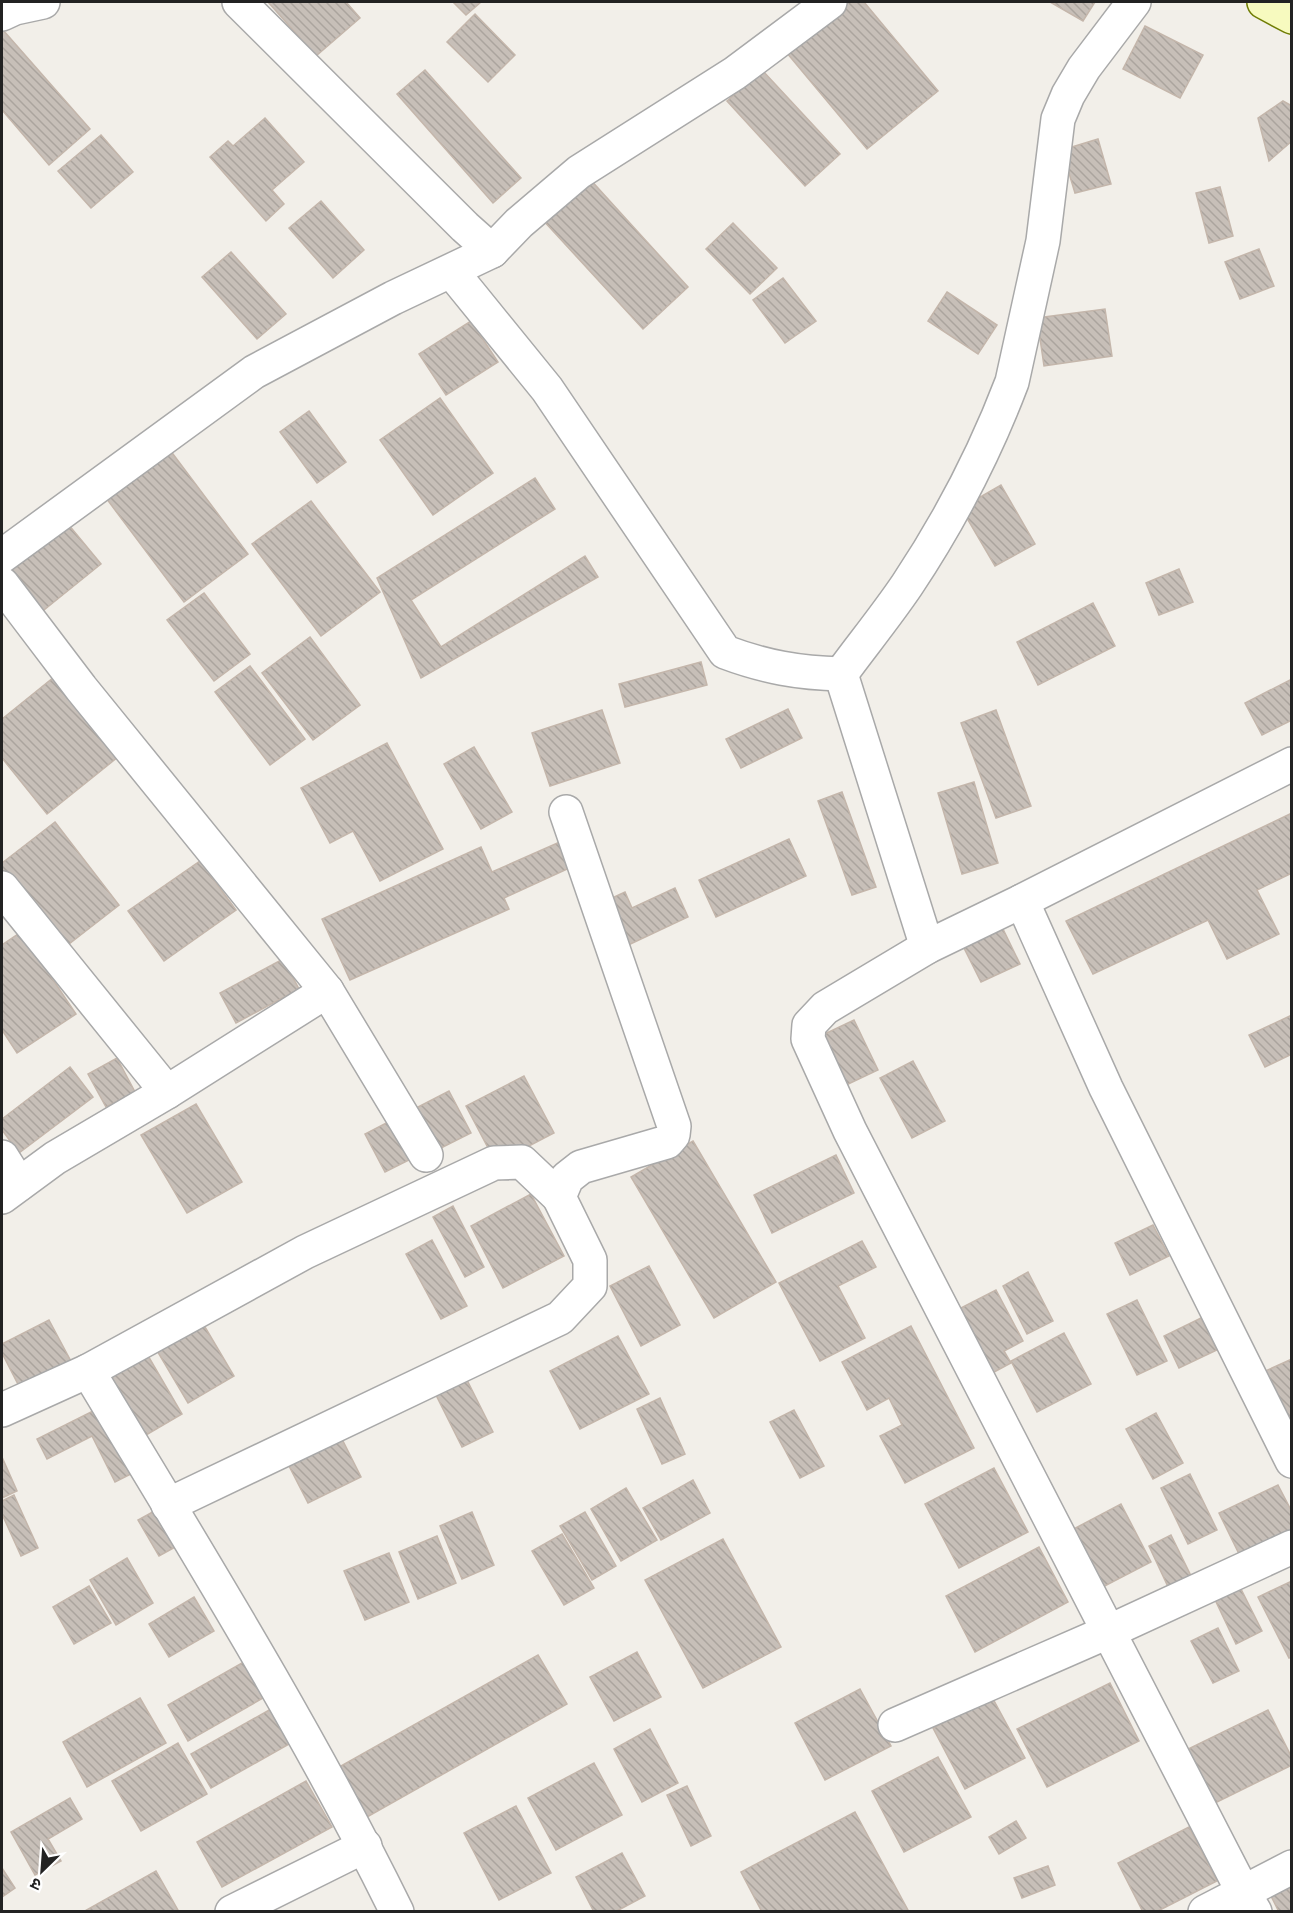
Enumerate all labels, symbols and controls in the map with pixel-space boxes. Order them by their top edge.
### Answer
north arrow [12,1841,72,1901]
text: उ [27,1873,44,1895]

